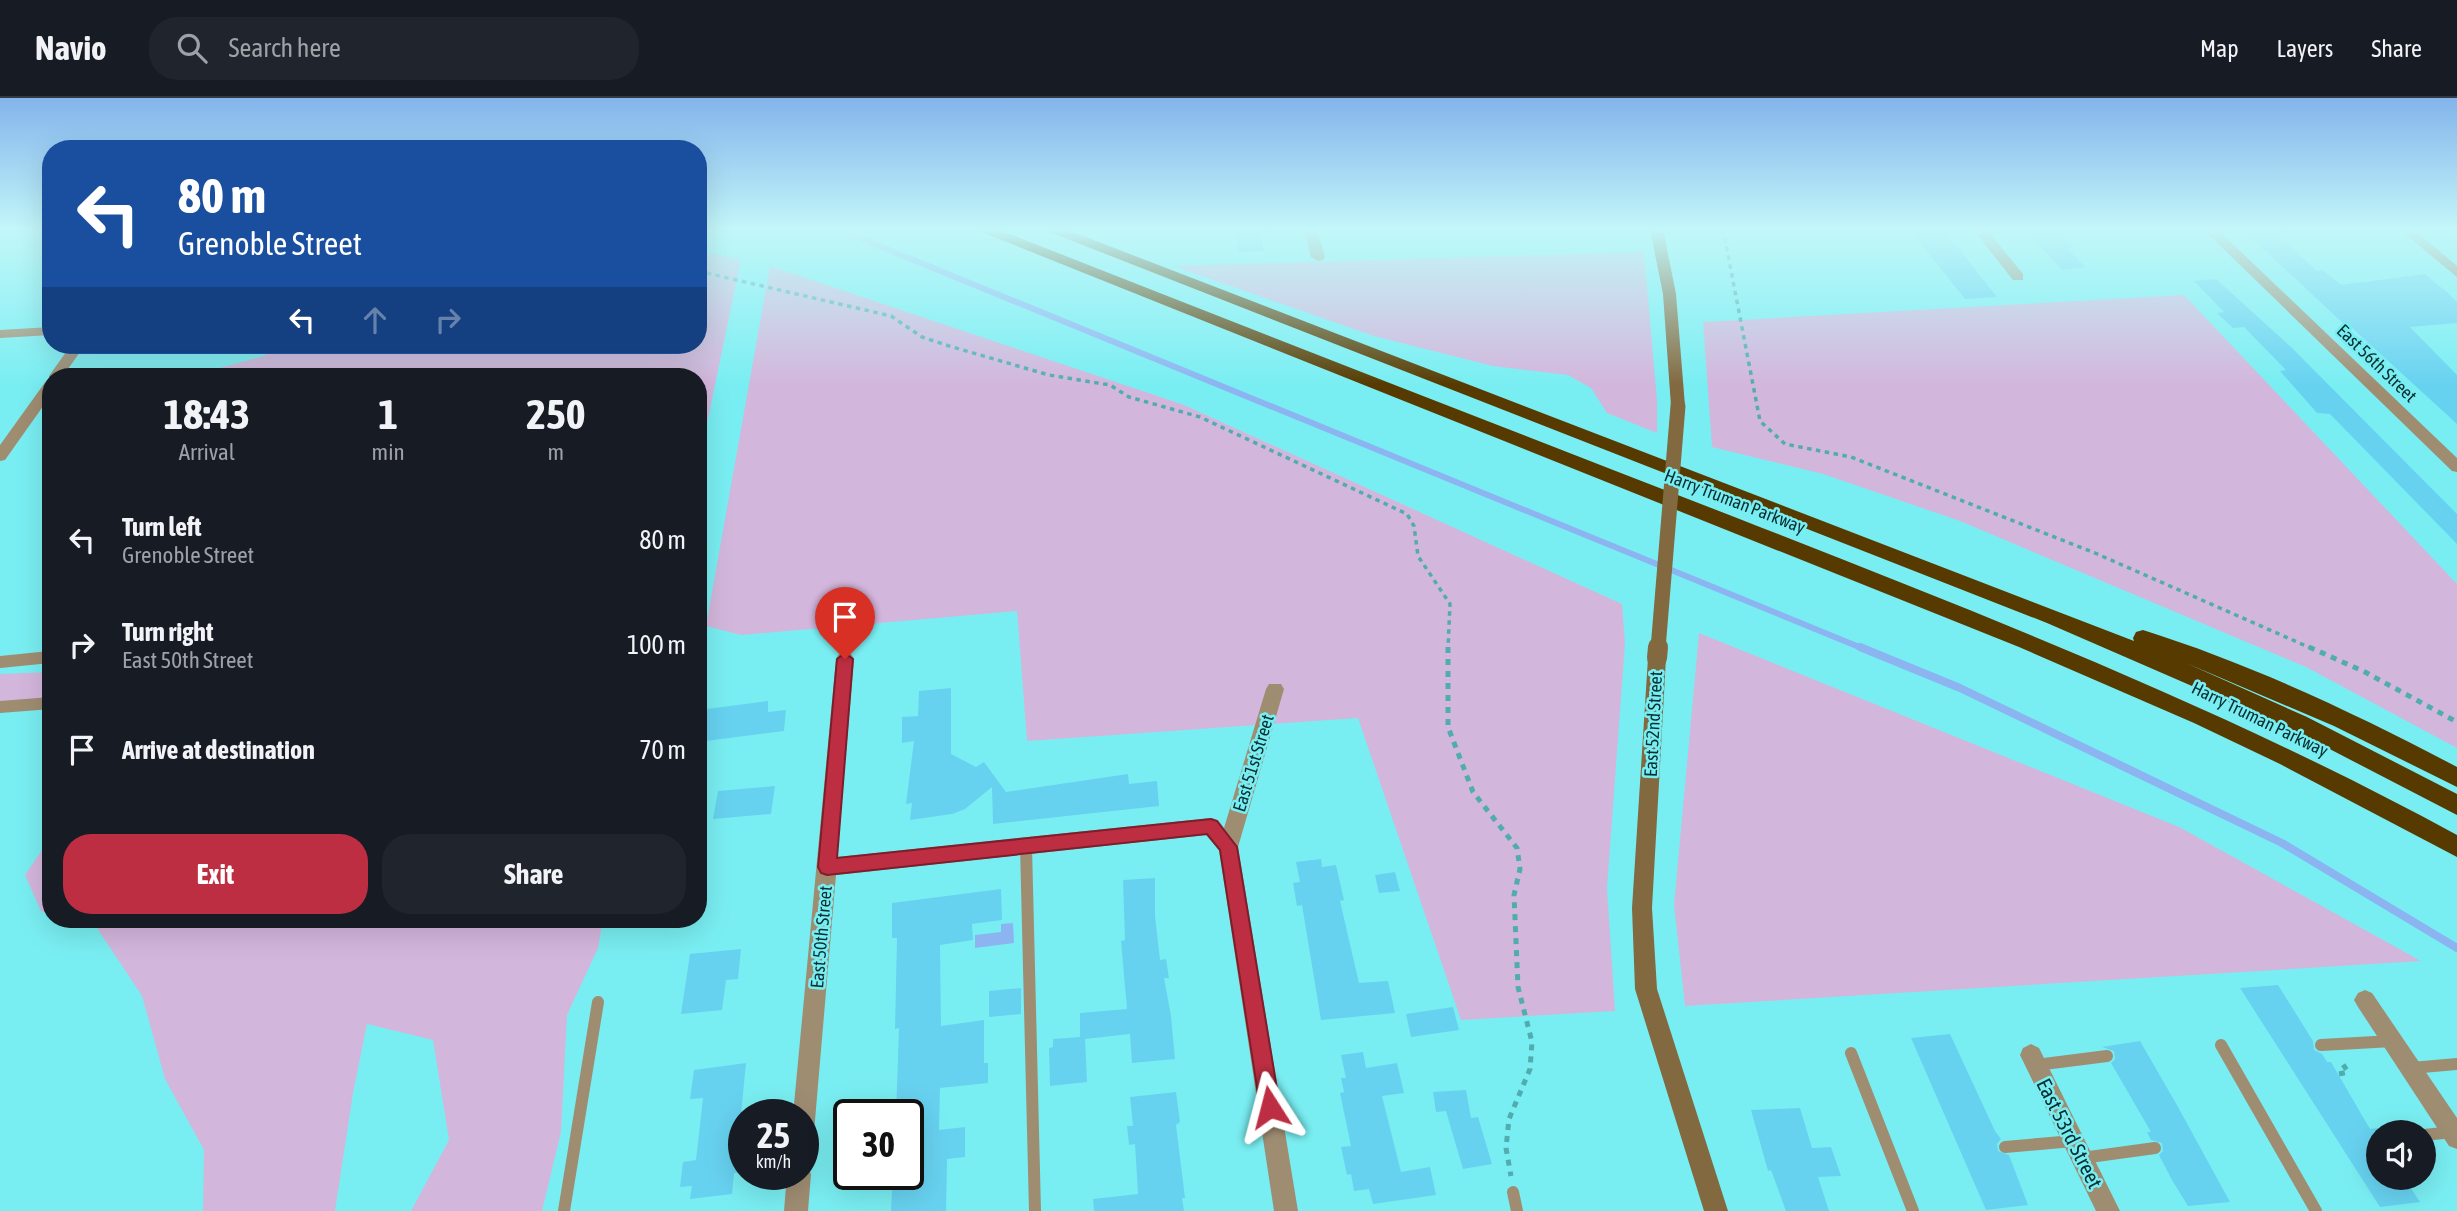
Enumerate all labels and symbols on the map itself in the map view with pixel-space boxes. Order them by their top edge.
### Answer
street label: East 56th Street [2333,320,2421,406]
street label: Harry Truman Parkway [1662,464,1808,538]
pin [815,587,875,659]
street label: East 52nd Street [1640,670,1666,778]
street label: Harry Truman Parkway [2188,677,2332,761]
street label: East 51st Street [1228,712,1278,814]
street label: East 50th Street [806,885,836,989]
position arrow [1233,1070,1307,1144]
street label: East 53rd Street [2032,1074,2108,1192]
speed limit sign: 30 [833,1099,924,1190]

